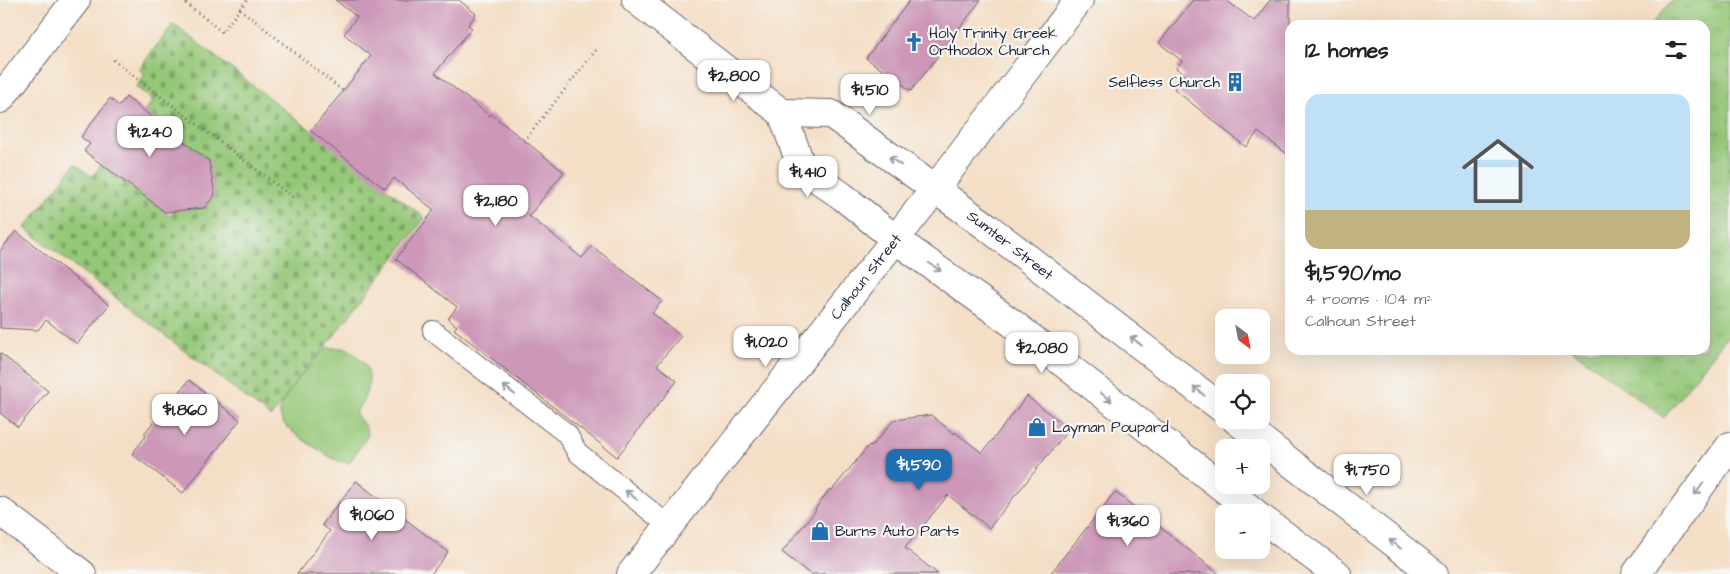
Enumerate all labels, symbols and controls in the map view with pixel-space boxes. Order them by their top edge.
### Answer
place label: Holy Trinity Greek Orthodox Church [929,23,1057,61]
church icon: Holy Trinity Greek Orthodox Church [903,31,925,53]
text: 12 homes [1305,36,1389,65]
icon: filters [1662,36,1690,64]
pin: $2,800 [693,59,775,102]
text: $2,800 [708,65,760,87]
building icon: Selfless Church [1224,71,1246,93]
place label: Selfless Church [1109,72,1221,93]
pin: $1,510 [829,74,911,116]
text: $1,510 [851,79,889,101]
pin: $1,240 [109,116,191,158]
text: $1,240 [128,121,172,143]
icon: home [1453,126,1543,216]
one-way arrow [889,155,902,166]
pin: $1,410 [767,156,849,198]
text: $1,410 [790,161,826,183]
pin: $2,180 [455,184,537,227]
text: $2,180 [474,190,518,212]
street label: Sumter Street [962,206,1058,285]
street label: Calhoun Street [826,230,907,324]
text: $1,590/mo [1305,259,1401,288]
one-way arrow [928,262,942,272]
text: 4 rooms · 104 m² [1305,288,1433,310]
north arrow [1215,309,1270,364]
map controls [1215,309,1270,559]
text: Calhoun Street [1305,310,1416,332]
pin: $1,020 [725,326,807,368]
text: $1,020 [744,331,788,353]
pin: $2,080 [1001,332,1083,374]
one-way arrow [1129,336,1143,346]
text: $2,080 [1016,337,1068,359]
button: locate [1215,374,1270,429]
one-way arrow [503,384,516,395]
one-way arrow [1193,385,1206,396]
one-way arrow [1099,391,1112,402]
pin: $1,860 [144,394,226,436]
text: $1,860 [163,399,207,421]
shop icon: Layman Poupard [1026,416,1048,438]
place label: Layman Poupard [1052,417,1169,439]
button: + [1215,439,1270,494]
pin: $1,590 [878,448,960,491]
text: $1,590 [897,454,941,476]
pin: $1,750 [1326,454,1408,496]
text: $1,750 [1344,459,1390,481]
one-way arrow [1694,482,1704,496]
one-way arrow [625,490,638,501]
pin: $1,060 [331,498,413,541]
text: $1,060 [350,504,394,526]
pin: $1,360 [1087,504,1169,547]
button: − [1215,504,1270,559]
text: $1,360 [1107,510,1149,532]
shop icon: Burns Auto Parts [809,520,831,542]
place label: Burns Auto Parts [835,521,960,542]
one-way arrow [1389,539,1402,550]

